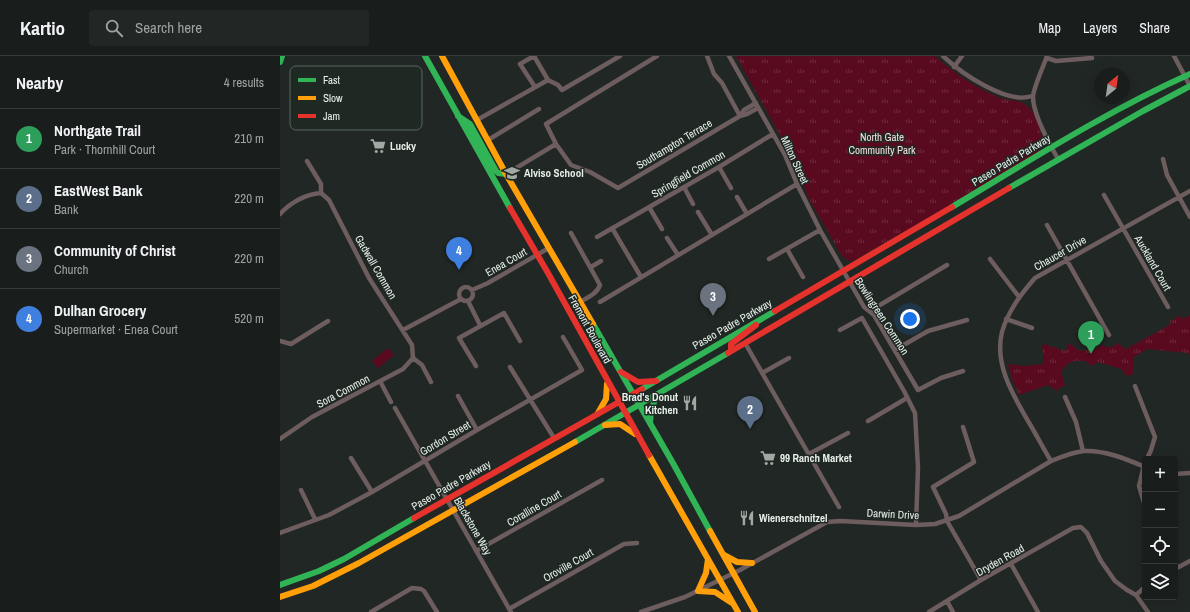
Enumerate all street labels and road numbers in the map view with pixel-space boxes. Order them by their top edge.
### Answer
street label: Southampton Terrace [633,116,715,172]
street label: Paseo Padre Parkway [969,131,1053,189]
street label: Milton Street [778,134,812,187]
street label: Springfield Common [649,147,727,201]
street label: Gadwall Common [352,232,400,302]
street label: Chaucer Drive [1031,232,1089,274]
street label: Auckland Court [1131,232,1175,294]
street label: Enea Court [483,244,530,279]
street label: Bowlingreen Common [852,275,912,357]
street label: Fremont Boulevard [565,292,615,366]
street label: Paseo Padre Parkway [690,295,775,352]
street label: Sora Common [314,371,372,411]
street label: Gordon Street [417,417,473,459]
street label: Paseo Padre Parkway [409,456,494,513]
street label: Coralline Court [504,487,564,529]
street label: Blackstone Way [451,495,495,558]
street label: Darwin Drive [866,506,920,522]
street label: Dryden Road [973,541,1027,579]
street label: Oroville Court [540,545,596,585]

